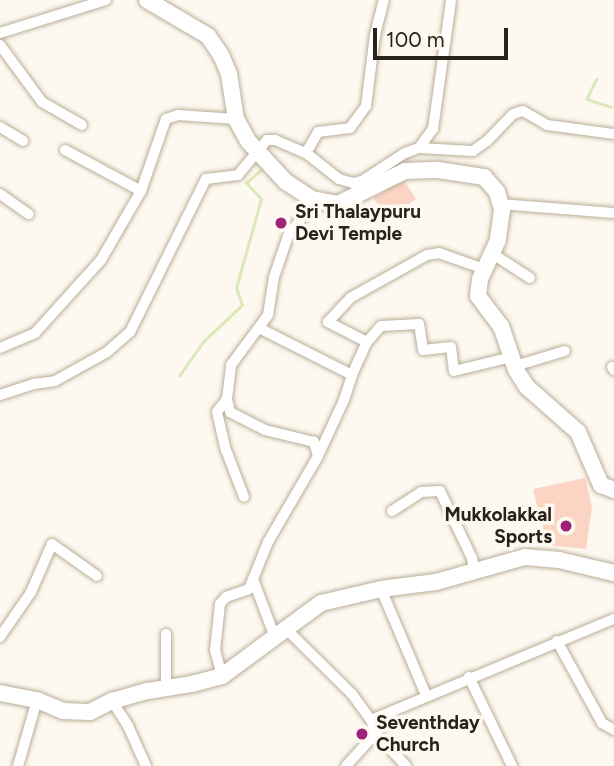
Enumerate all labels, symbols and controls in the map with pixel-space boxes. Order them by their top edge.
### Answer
scale bar [376,14,511,58]
text: 100 m [386,27,445,52]
place label: Sri Thalaypuru Devi Temple [295,201,421,245]
marker: Sri Thalaypuru Devi Temple [273,215,289,231]
place label: Mukkolakkal Sports [444,504,552,548]
marker: Mukkolakkal Sports [558,518,574,534]
place label: Seventhday Church [376,712,480,756]
marker: Seventhday Church [354,726,370,742]

